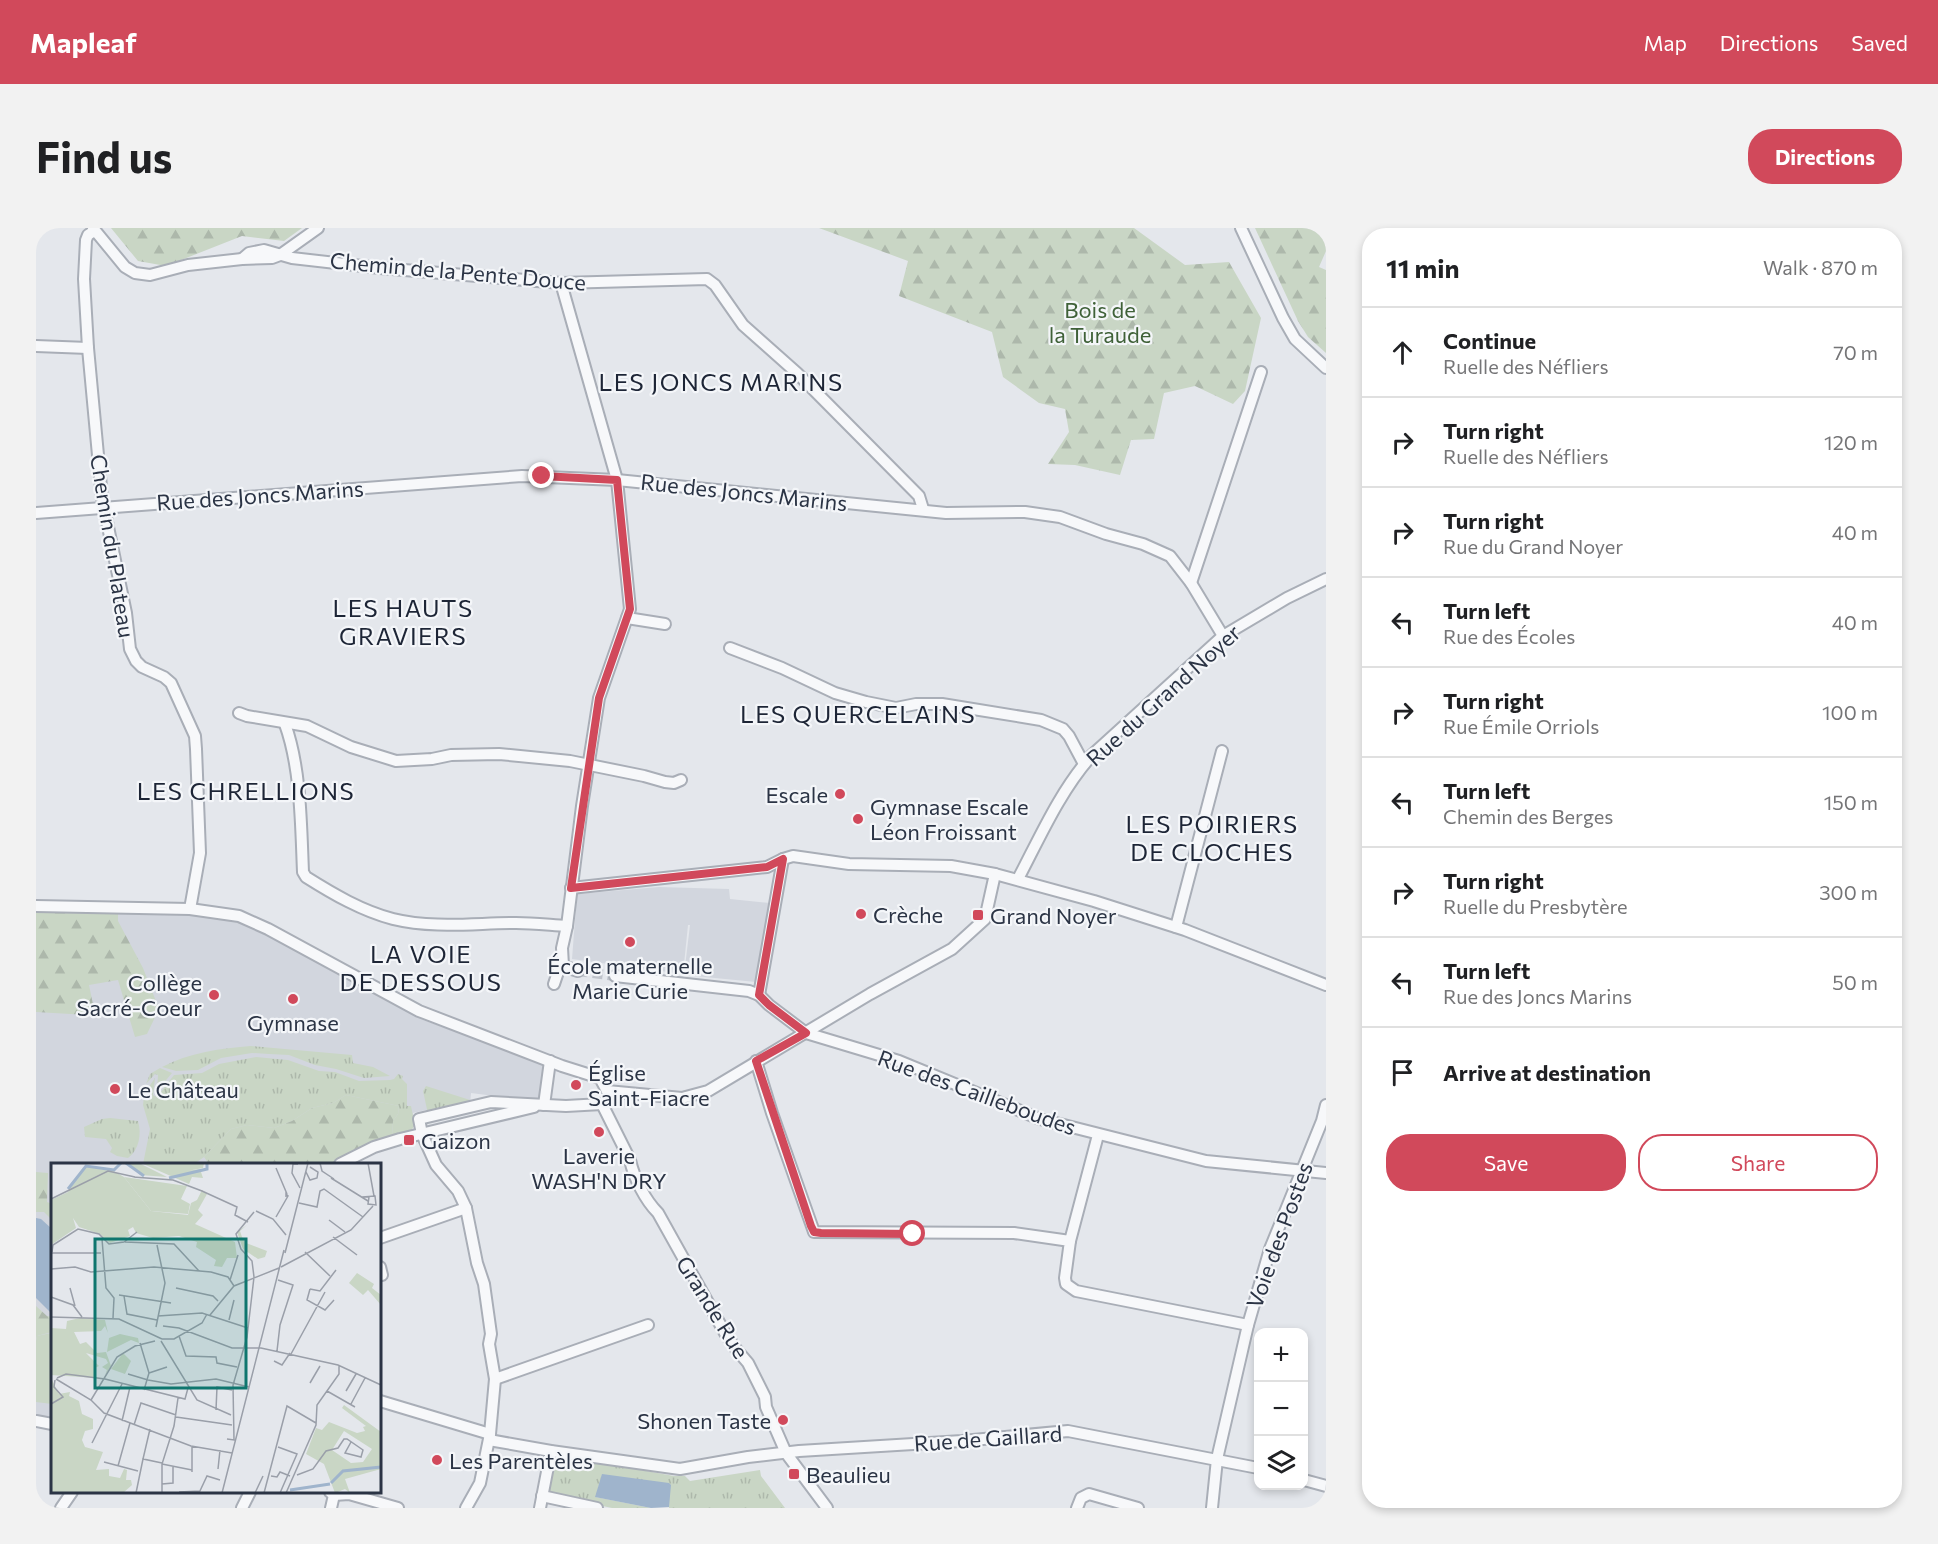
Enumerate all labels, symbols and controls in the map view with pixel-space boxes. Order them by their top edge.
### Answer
text: Mapleaf [30,25,137,59]
text: Map [1644,30,1687,55]
text: Directions [1720,30,1818,55]
text: Saved [1851,30,1908,55]
button: Directions [1748,129,1902,184]
text: Find us [36,130,172,182]
street label: Chemin de la Pente Douce [329,246,587,296]
text: 11 min [1386,252,1459,283]
text: Walk · 870 m [1763,255,1878,279]
park label: Bois de la Turaude [1049,296,1151,348]
text: Continue [1443,327,1536,354]
icon: ahead [1386,336,1419,369]
text: 70 m [1833,340,1878,364]
text: Ruelle des Néfliers [1443,354,1609,378]
district label: LES JONCS MARINS [599,367,843,396]
text: Turn right [1443,417,1544,444]
icon: right [1386,426,1419,459]
text: 120 m [1824,430,1878,454]
text: Ruelle des Néfliers [1443,444,1609,468]
street label: Chemin du Plateau [85,452,141,640]
route end [528,462,554,488]
street label: Rue des Joncs Marins [639,468,849,516]
street label: Rue des Joncs Marins [155,474,365,516]
text: Turn right [1443,507,1544,534]
icon: right [1386,516,1419,549]
text: 40 m [1832,520,1878,544]
text: Rue du Grand Noyer [1443,534,1623,558]
district label: LES HAUTS GRAVIERS [333,593,473,650]
text: Turn left [1443,597,1530,624]
icon: left [1386,606,1419,639]
text: 40 m [1832,610,1878,634]
street label: Rue du Grand Noyer [1080,618,1246,771]
text: Rue des Écoles [1443,624,1575,648]
text: Turn right [1443,687,1544,714]
icon: right [1386,696,1419,729]
district label: LES QUERCELAINS [740,699,976,728]
text: 100 m [1822,700,1878,724]
text: Rue Émile Orriols [1443,714,1599,738]
district label: LES CHRELLIONS [137,776,355,805]
text: Turn left [1443,777,1530,804]
place label: Escale [765,781,828,808]
icon: left [1386,786,1419,819]
marker: Escale [833,787,847,801]
text: 150 m [1824,790,1878,814]
place label: Gymnase Escale Léon Froissant [870,793,1029,845]
text: Chemin des Berges [1443,804,1613,828]
district label: LES POIRIERS DE CLOCHES [1125,809,1299,866]
marker: Gymnase Escale Léon Froissant [851,812,865,826]
text: Turn right [1443,867,1544,894]
icon: right [1386,876,1419,909]
text: 300 m [1819,880,1878,904]
text: Ruelle du Presbytère [1443,894,1628,918]
place label: Crèche [873,901,943,928]
place label: Grand Noyer [990,902,1117,929]
marker: Crèche [854,907,868,921]
marker: Grand Noyer [971,908,985,922]
marker: École maternelle Marie Curie [623,935,637,949]
district label: LA VOIE DE DESSOUS [340,939,502,996]
place label: École maternelle Marie Curie [547,952,713,1004]
text: Turn left [1443,957,1530,984]
icon: left [1386,966,1419,999]
place label: Collège Sacré-Coeur [77,969,202,1021]
text: 50 m [1832,970,1878,994]
text: Rue des Joncs Marins [1443,984,1632,1008]
marker: Collège Sacré-Coeur [207,988,221,1002]
marker: Gymnase [286,992,300,1006]
place label: Gymnase [247,1009,339,1036]
street label: Rue des Cailleboudes [874,1044,1080,1140]
icon: arrive [1386,1056,1419,1089]
place label: Église Saint-Fiacre [588,1059,710,1111]
text: Arrive at destination [1443,1059,1651,1086]
place label: Le Château [127,1076,239,1103]
marker: Église Saint-Fiacre [569,1078,583,1092]
marker: Le Château [108,1082,122,1096]
marker: Laverie WASH'N DRY [592,1125,606,1139]
place label: Gaizon [421,1127,491,1154]
marker: Gaizon [402,1133,416,1147]
button: Save [1386,1134,1626,1191]
button: Share [1638,1134,1878,1191]
place label: Laverie WASH'N DRY [531,1142,667,1194]
street label: Voie des Postes [1240,1158,1318,1312]
inset map [51,1163,381,1493]
route start [899,1220,925,1246]
street label: Grande Rue [671,1251,755,1363]
map controls [1254,1328,1308,1490]
button: + [1254,1328,1308,1382]
button: − [1254,1382,1308,1436]
place label: Shonen Taste [637,1407,771,1434]
marker: Shonen Taste [776,1413,790,1427]
street label: Rue de Gaillard [913,1419,1063,1457]
button: layers [1254,1436,1308,1490]
place label: Les Parentèles [449,1447,593,1474]
marker: Les Parentèles [430,1453,444,1467]
place label: Beaulieu [806,1461,891,1488]
marker: Beaulieu [787,1467,801,1481]

